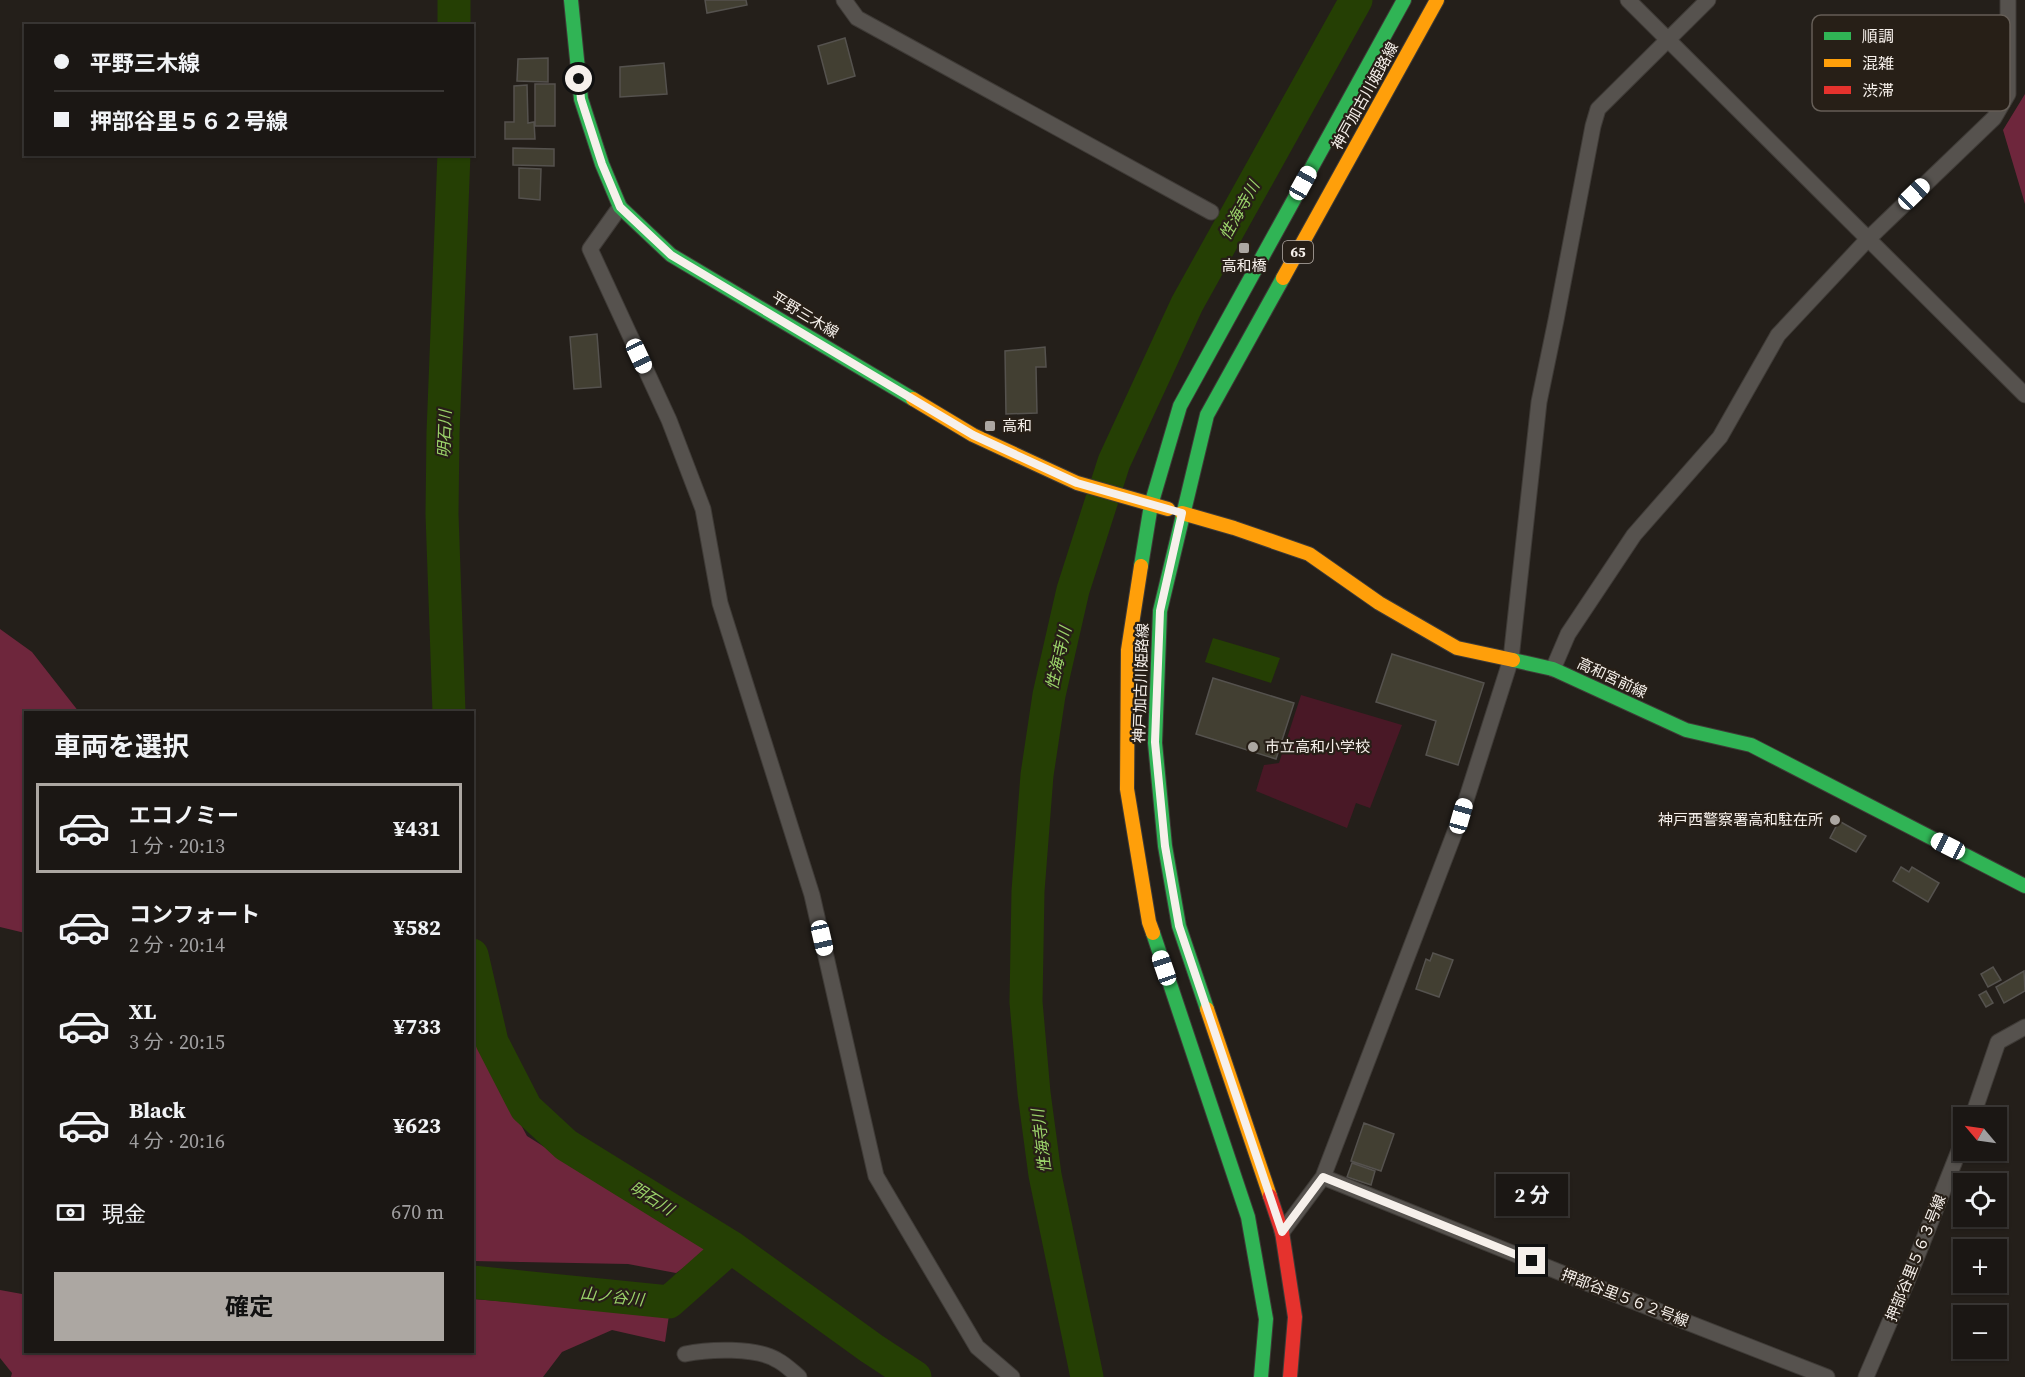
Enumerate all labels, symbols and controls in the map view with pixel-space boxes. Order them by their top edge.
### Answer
legend [1812,15,2010,111]
text: 順調 [1862,25,1894,47]
street label: 神戸加古川姫路線 [1326,38,1403,153]
text: 平野三木線 [90,48,200,78]
text: 混雑 [1862,52,1894,74]
route start [565,65,592,92]
text: 渋滞 [1862,79,1894,101]
text: 押部谷里５６２号線 [90,106,288,136]
car [1286,163,1320,203]
water label: 性海寺川 [1214,175,1265,243]
car [1895,175,1933,213]
marker: 高和橋 [1237,241,1251,255]
road number: 65 [1283,241,1313,263]
place label: 高和橋 [1221,255,1267,276]
street label: 平野三木線 [768,286,843,343]
car [623,336,655,376]
water label: 明石川 [432,408,456,458]
place label: 高和 [1002,415,1032,436]
marker: 高和 [983,419,997,433]
water label: 性海寺川 [1040,622,1076,692]
street label: 神戸加古川姫路線 [1128,623,1153,743]
street label: 高和宮前線 [1574,652,1651,703]
text: 車両を選択 [54,728,189,765]
place label: 市立高和小学校 [1265,736,1370,757]
marker: 市立高和小学校 [1246,740,1260,754]
car [1447,796,1475,836]
text: エコノミー [129,800,239,830]
icon: car [57,801,111,855]
place label: 神戸西警察署高和駐在所 [1658,809,1823,830]
text: ¥431 [393,813,441,843]
marker: 神戸西警察署高和駐在所 [1828,813,1842,827]
car [1928,830,1968,862]
text: 1 分 · 20:13 [129,832,225,860]
text: コンフォート [129,899,260,929]
icon: car [57,900,111,954]
text: ¥582 [393,912,441,942]
car [809,918,835,958]
text: 2 分 · 20:14 [129,931,225,959]
car [1150,948,1178,988]
text: XL [129,996,156,1026]
icon: car [57,999,111,1053]
text: ¥733 [393,1011,441,1041]
text: 3 分 · 20:15 [129,1028,225,1056]
text: Black [129,1095,186,1125]
icon: car [57,1098,111,1152]
water label: 性海寺川 [1026,1106,1056,1174]
north arrow [1953,1107,2007,1161]
map controls [1953,1107,2007,1359]
text: ¥623 [393,1110,441,1140]
text: 4 分 · 20:16 [129,1127,225,1155]
button: locate [1953,1173,2007,1227]
callout: 2 分 [1496,1174,1568,1216]
water label: 明石川 [626,1176,680,1221]
text: 2 分 [1514,1181,1550,1209]
street label: 押部谷里５６３号線 [1881,1191,1951,1324]
icon: cash [54,1196,87,1229]
text: 670 m [391,1198,444,1226]
text: 現金 [102,1199,146,1229]
button: + [1953,1239,2007,1293]
route end [1518,1247,1545,1274]
street label: 押部谷里５６２号線 [1558,1264,1692,1332]
button: 確定 [54,1272,444,1341]
water label: 山ノ谷川 [579,1282,647,1310]
button: − [1953,1305,2007,1359]

